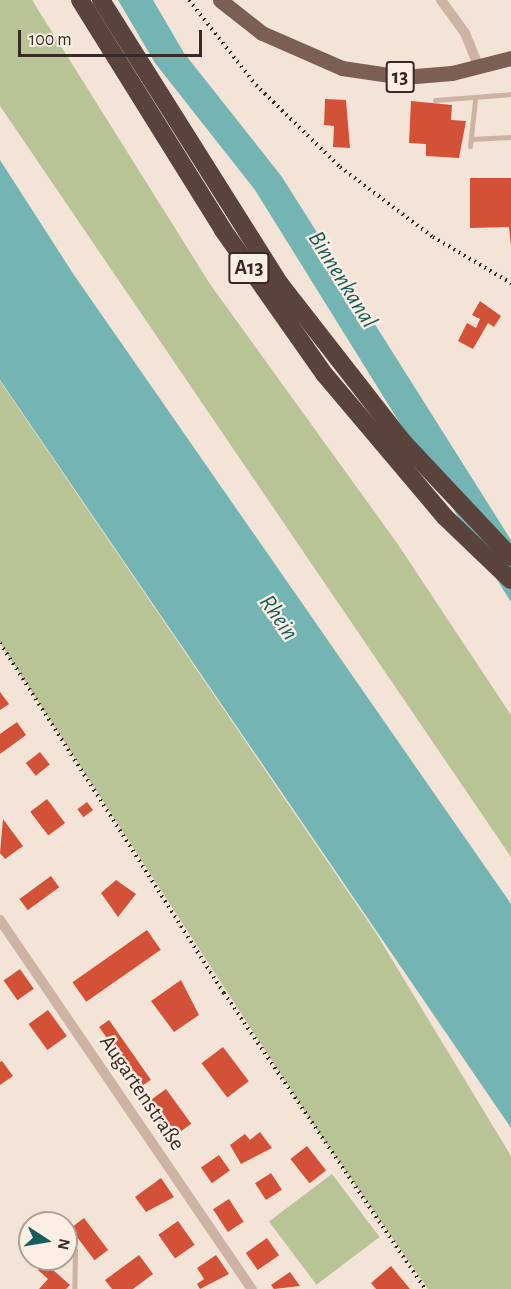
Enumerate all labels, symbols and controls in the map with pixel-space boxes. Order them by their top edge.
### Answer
scale bar [21,18,206,56]
text: 100 m [29,31,72,49]
road number: 13 [385,59,415,95]
water label: Binnenkanal [301,226,383,334]
road number: A13 [228,250,270,286]
water label: Rhein [252,590,304,646]
street label: Augartenstraße [94,1030,190,1156]
north arrow [18,1211,78,1271]
text: N [55,1237,73,1251]

